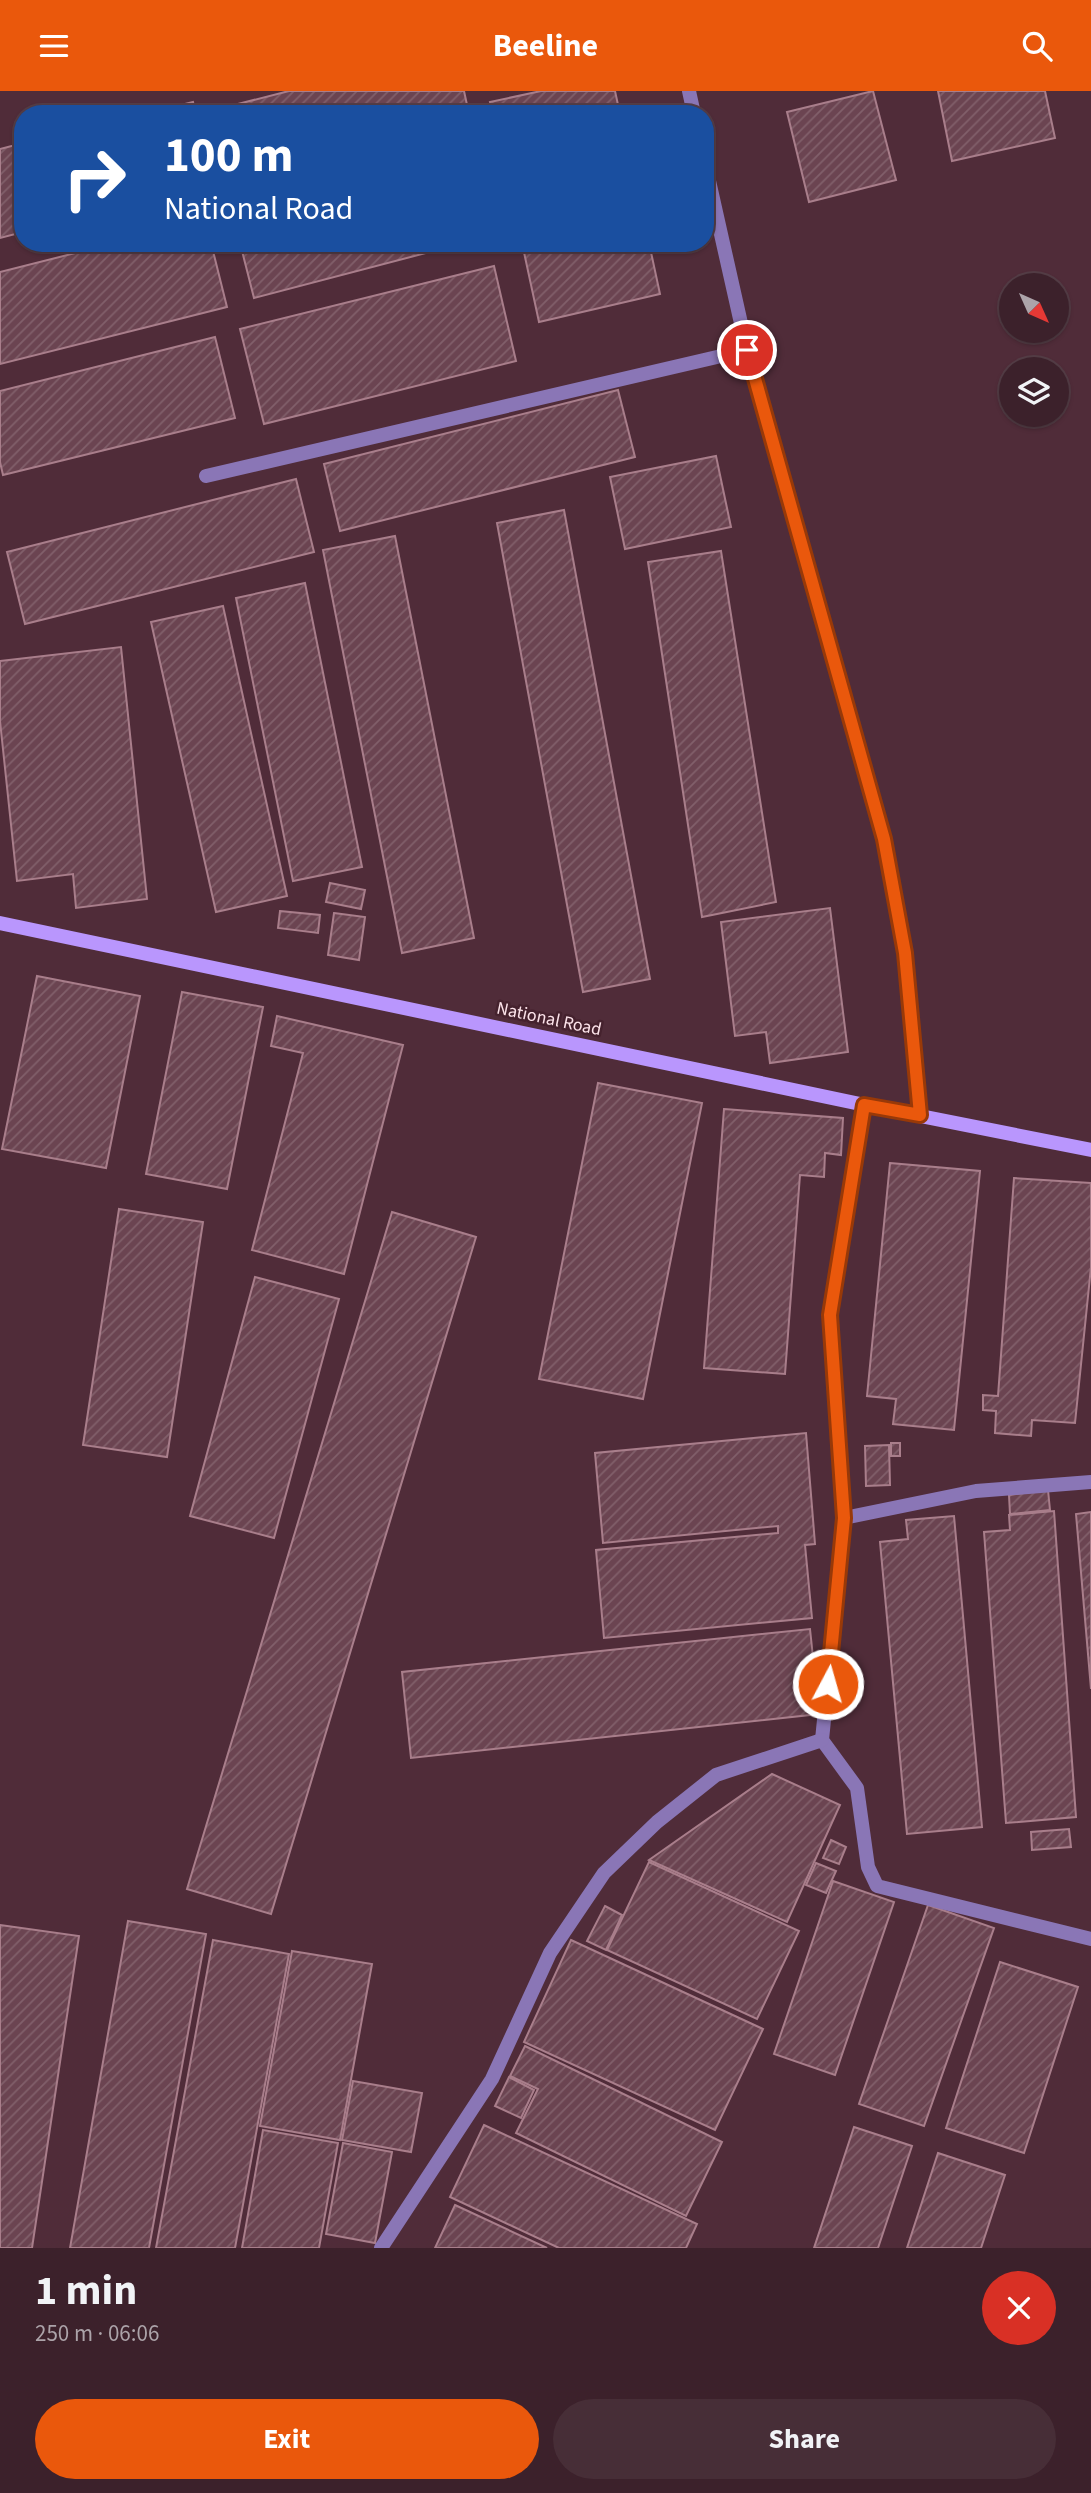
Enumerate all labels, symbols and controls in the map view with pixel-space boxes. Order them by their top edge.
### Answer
text: Beeline [493,23,598,69]
icon: menu [35,27,73,65]
icon: search [1018,27,1056,65]
text: 100 m [164,121,293,191]
icon: right [49,133,140,224]
text: National Road [164,186,353,232]
north arrow [999,273,1069,343]
map controls [999,273,1069,427]
pin [717,320,777,380]
icon: arrive [728,331,766,369]
button: layers [999,357,1069,427]
street label: National Road [494,996,604,1042]
position arrow [791,1647,865,1721]
text: 1 min [35,2261,137,2321]
button: close [982,2271,1056,2345]
text: 250 m · 06:06 [35,2317,159,2350]
button: Exit [35,2399,539,2479]
button: Share [553,2399,1056,2479]

